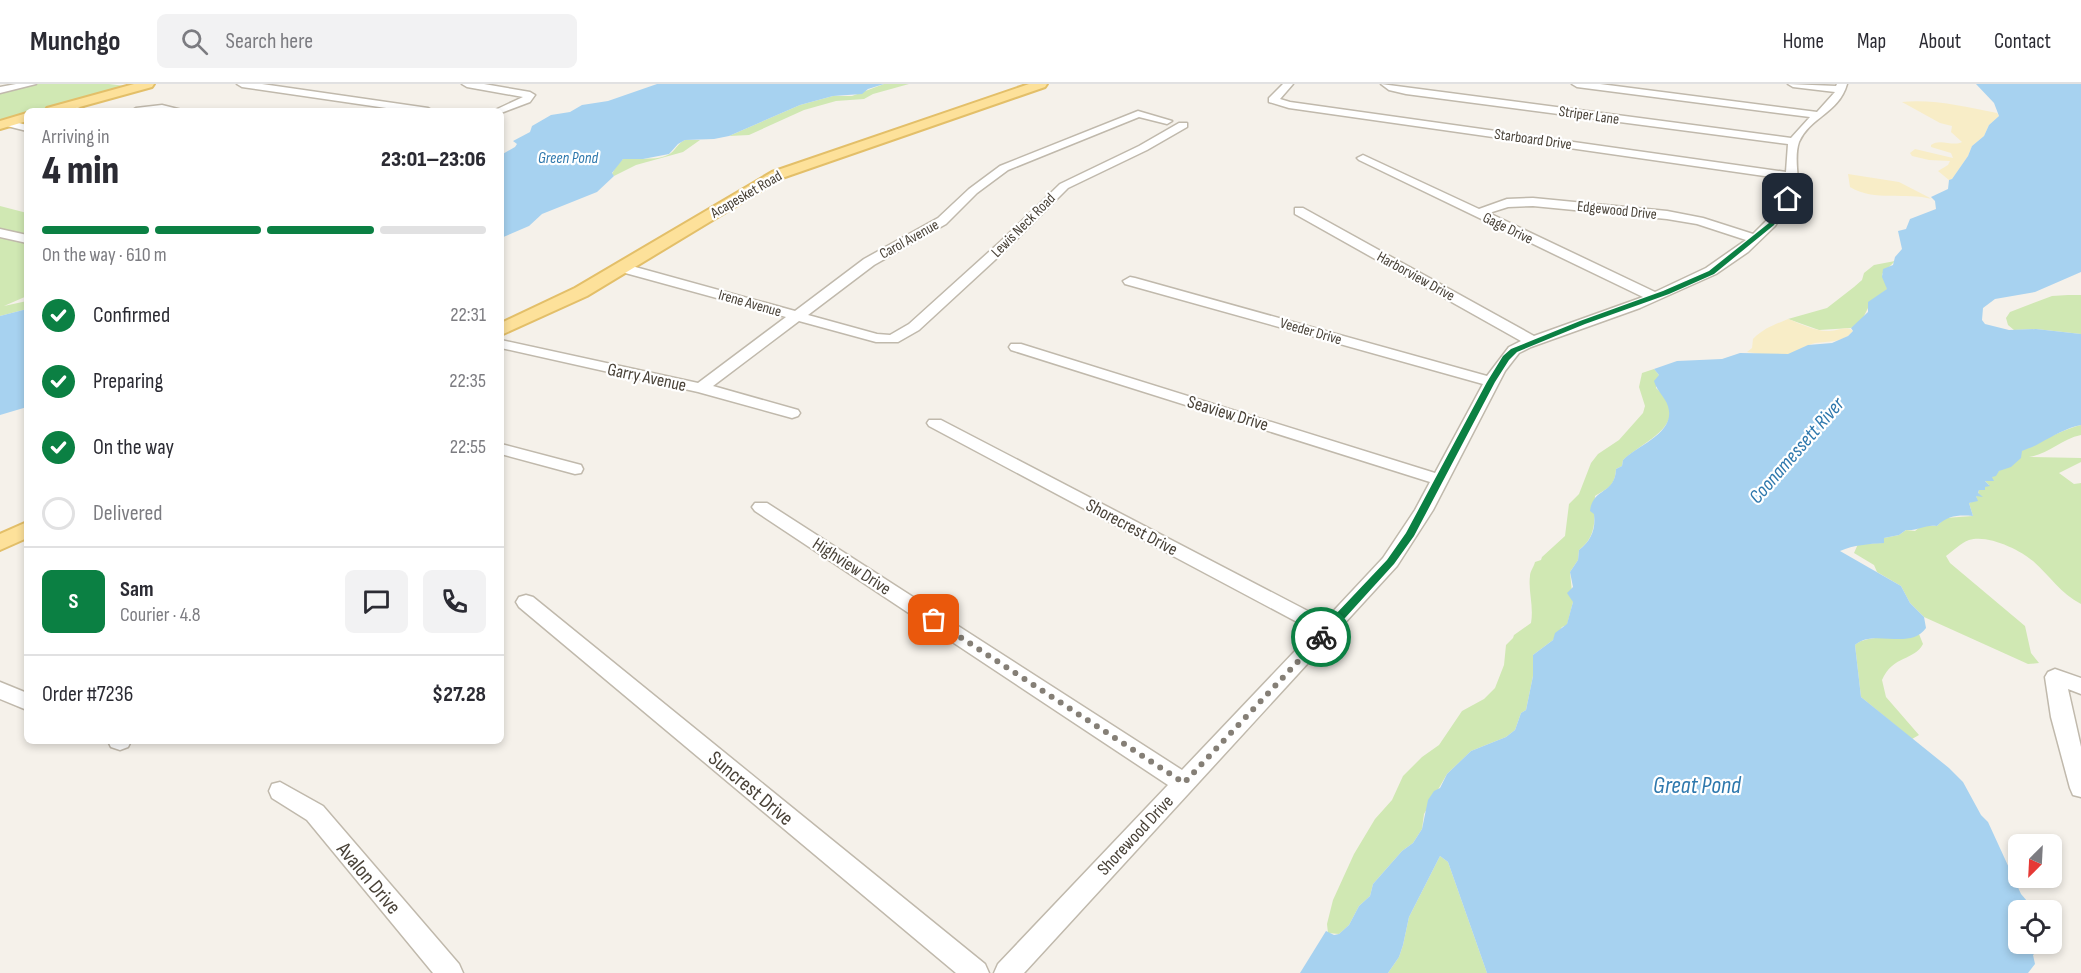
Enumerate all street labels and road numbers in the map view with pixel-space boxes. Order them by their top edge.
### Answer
street label: Striper Lane [1558,102,1620,129]
street label: Starboard Drive [1493,125,1573,154]
street label: Acapesket Road [706,166,785,223]
street label: Lewis Neck Road [987,189,1059,261]
street label: Edgewood Drive [1576,197,1658,224]
street label: Gage Drive [1479,208,1536,249]
street label: Carol Avenue [876,215,942,263]
street label: Harborview Drive [1373,247,1458,306]
street label: Irene Avenue [716,285,784,322]
street label: Veeder Drive [1278,314,1344,349]
street label: Garry Avenue [606,359,688,396]
street label: Seaview Drive [1185,391,1271,436]
street label: Shorecrest Drive [1083,495,1181,560]
street label: Highview Drive [809,533,895,600]
street label: Suncrest Drive [703,746,798,831]
street label: Shorewood Drive [1093,791,1178,880]
street label: Avalon Drive [331,836,406,919]

